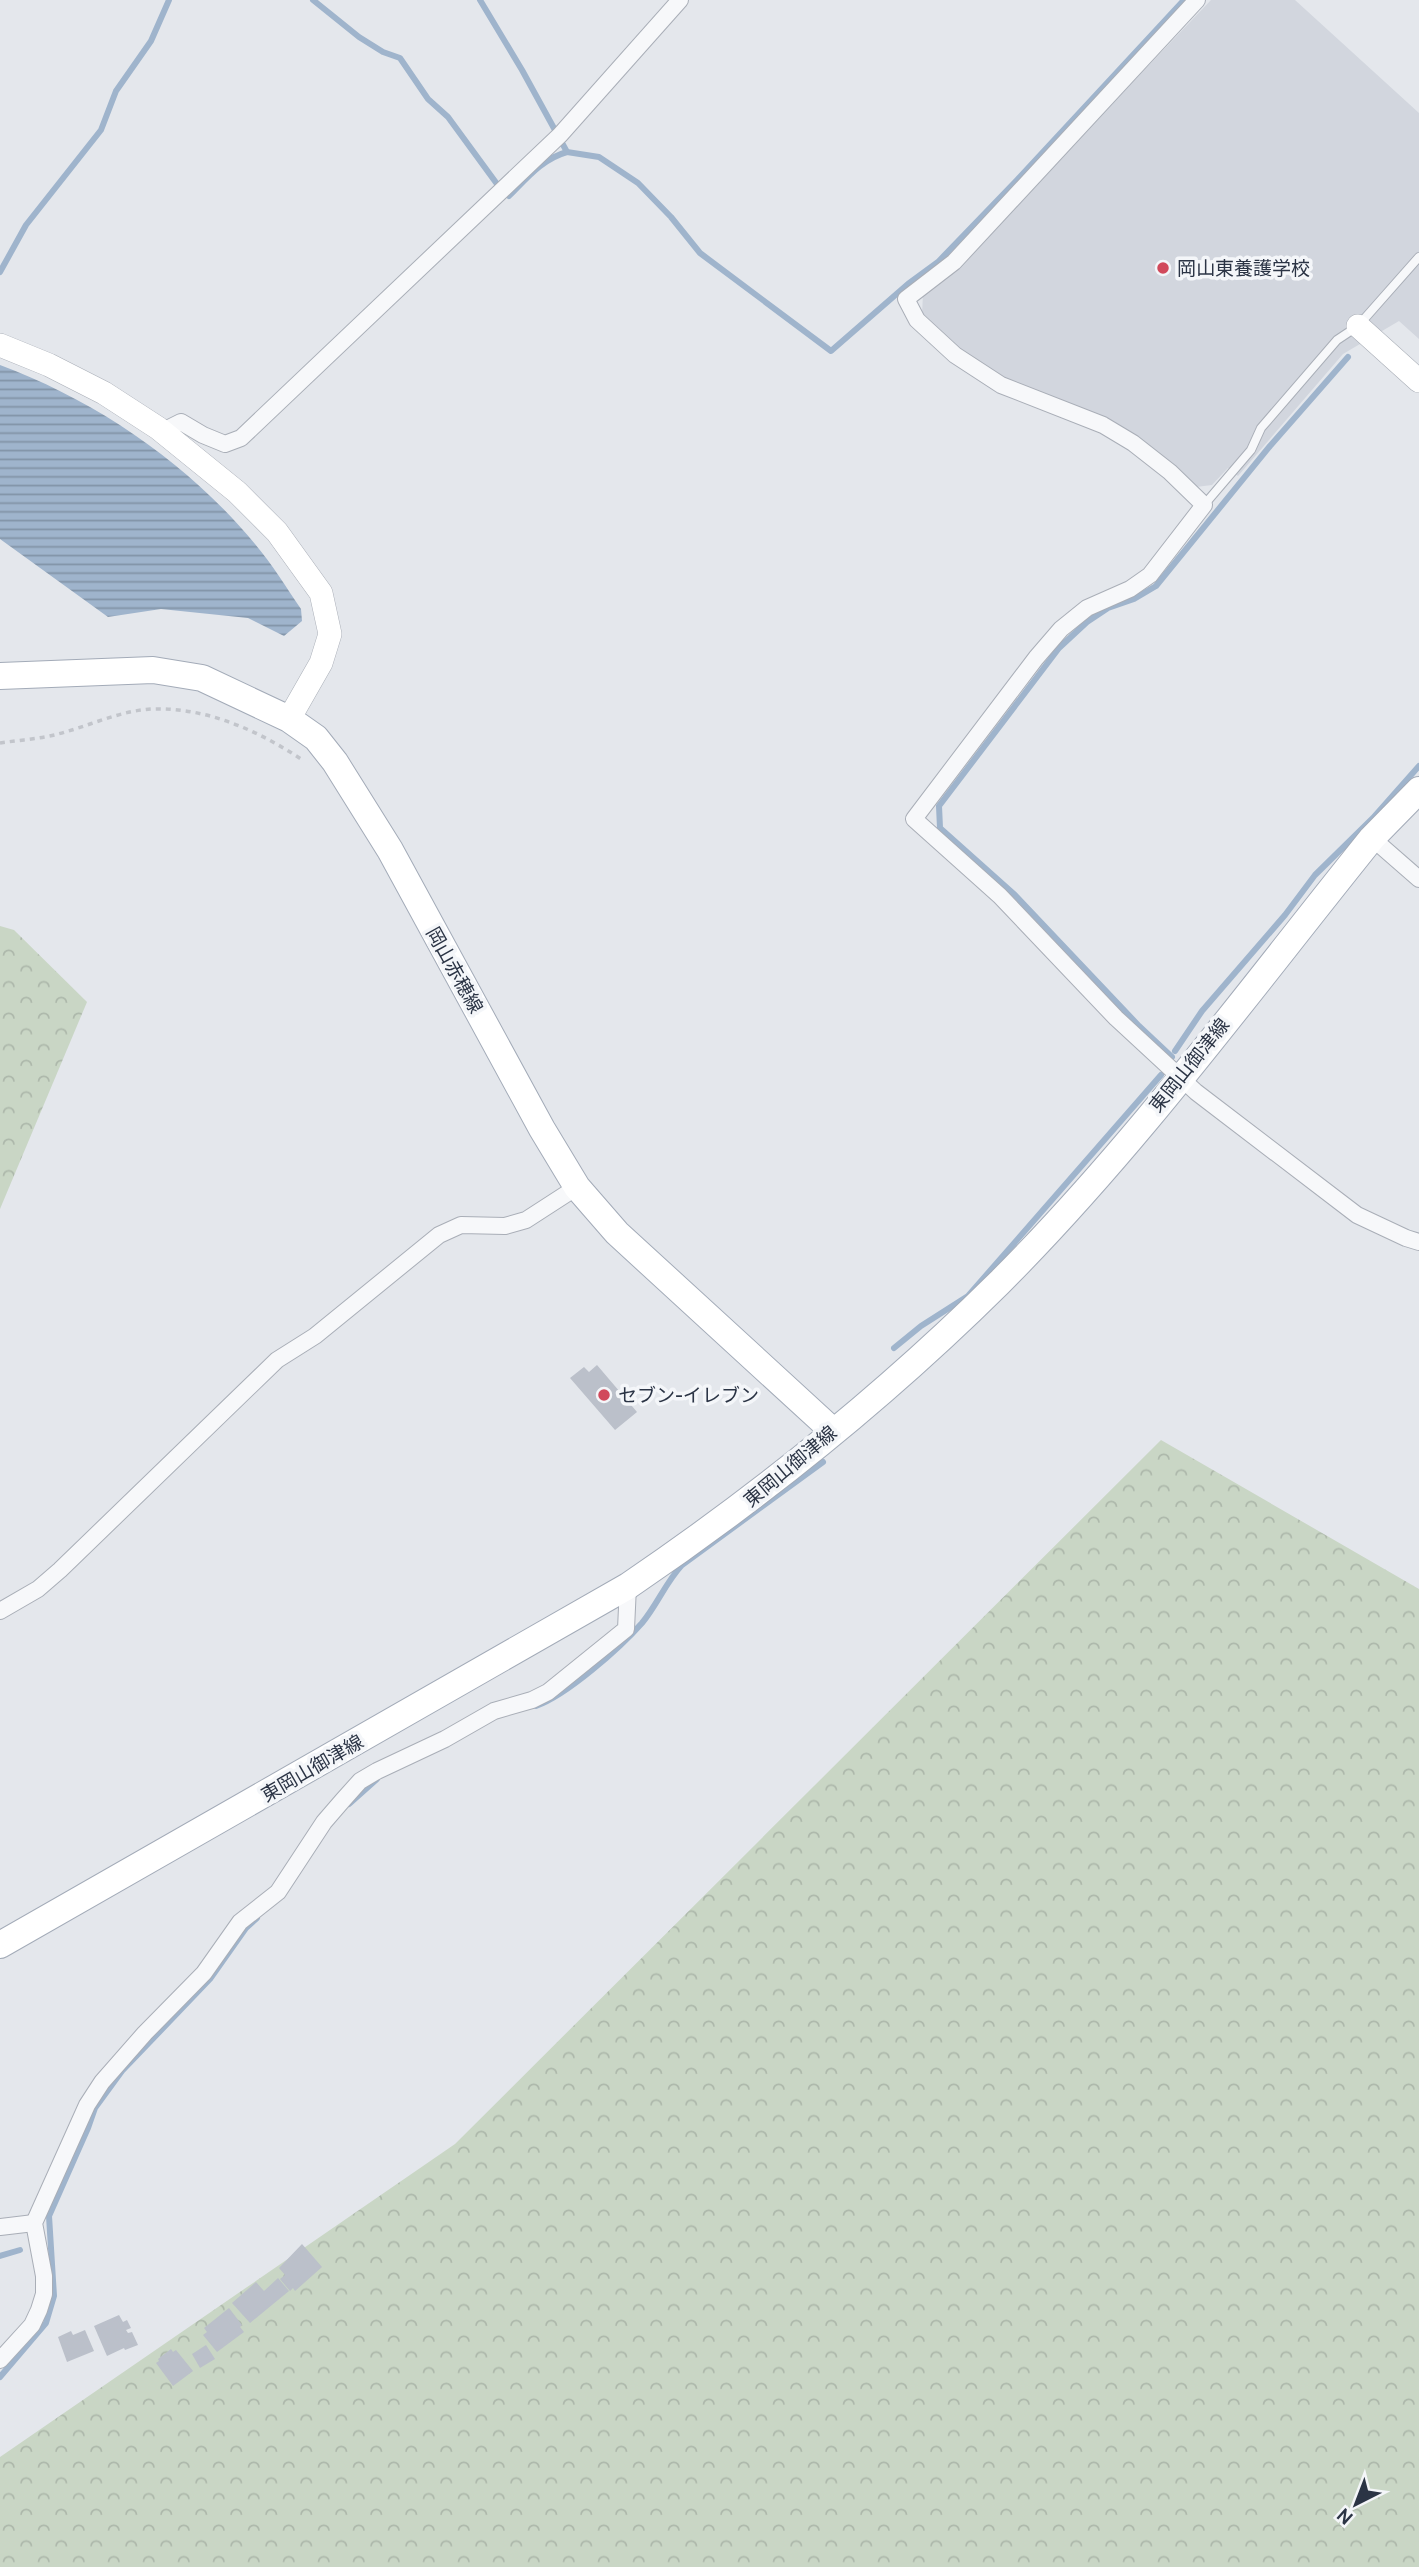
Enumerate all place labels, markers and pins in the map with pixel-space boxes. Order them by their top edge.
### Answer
place label: 岡山東養護学校 [1177,257,1310,280]
marker: 岡山東養護学校 [1155,260,1171,276]
place label: セブン-イレブン [618,1384,759,1407]
marker: セブン-イレブン [596,1387,612,1403]

